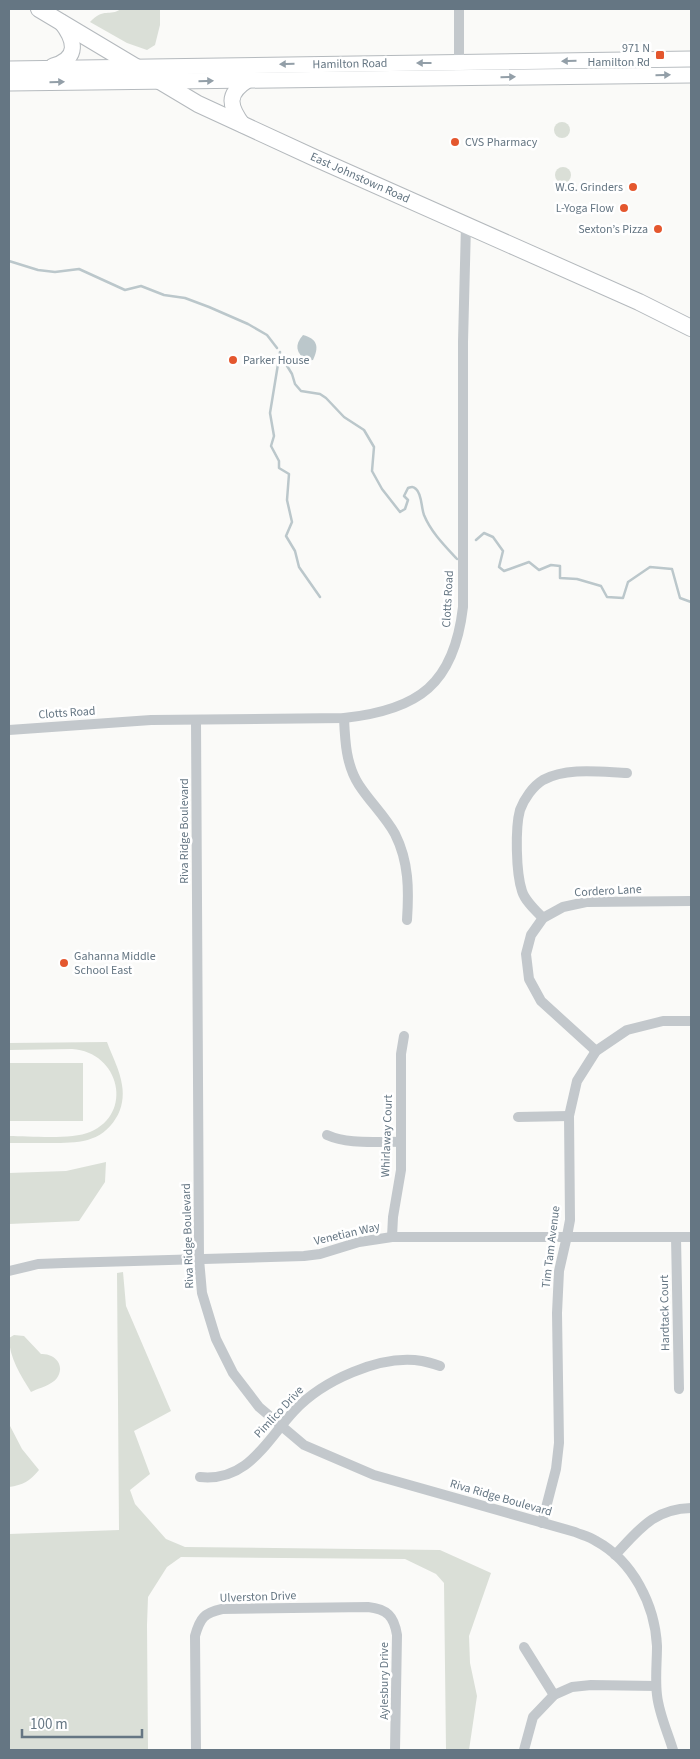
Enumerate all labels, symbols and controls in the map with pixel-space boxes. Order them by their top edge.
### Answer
place label: 971 N Hamilton Rd [587,40,650,71]
marker: 971 N Hamilton Rd [654,49,666,61]
street label: Hamilton Road [312,55,388,73]
one-way arrow [561,57,577,65]
one-way arrow [416,59,432,67]
one-way arrow [279,61,295,69]
one-way arrow [656,71,672,79]
one-way arrow [500,73,516,81]
one-way arrow [199,77,215,85]
one-way arrow [50,78,66,86]
place label: CVS Pharmacy [465,134,538,151]
marker: CVS Pharmacy [449,136,461,148]
street label: East Johnstown Road [307,148,413,208]
place label: W.G. Grinders [555,179,623,196]
marker: W.G. Grinders [627,181,639,193]
place label: L-Yoga Flow [556,200,614,217]
marker: L-Yoga Flow [618,202,630,214]
place label: Sexton’s Pizza [578,221,648,238]
marker: Sexton’s Pizza [652,223,664,235]
place label: Parker House [243,352,310,369]
marker: Parker House [227,354,239,366]
street label: Clotts Road [438,570,458,628]
street label: Clotts Road [38,703,96,723]
street label: Riva Ridge Boulevard [176,778,193,884]
street label: Cordero Lane [574,881,642,901]
place label: Gahanna Middle School East [74,948,156,979]
marker: Gahanna Middle School East [58,957,70,969]
street label: Whirlaway Court [377,1094,397,1178]
street label: Riva Ridge Boulevard [178,1183,198,1289]
street label: Tim Tam Avenue [538,1205,564,1289]
street label: Venetian Way [312,1218,382,1250]
street label: Hardtack Court [656,1275,674,1351]
street label: Pimlico Drive [250,1382,308,1442]
street label: Riva Ridge Boulevard [448,1475,554,1521]
street label: Ulverston Drive [219,1587,297,1607]
street label: Aylesbury Drive [376,1642,393,1720]
scale bar [22,1706,142,1738]
text: 100 m [30,1714,68,1735]

